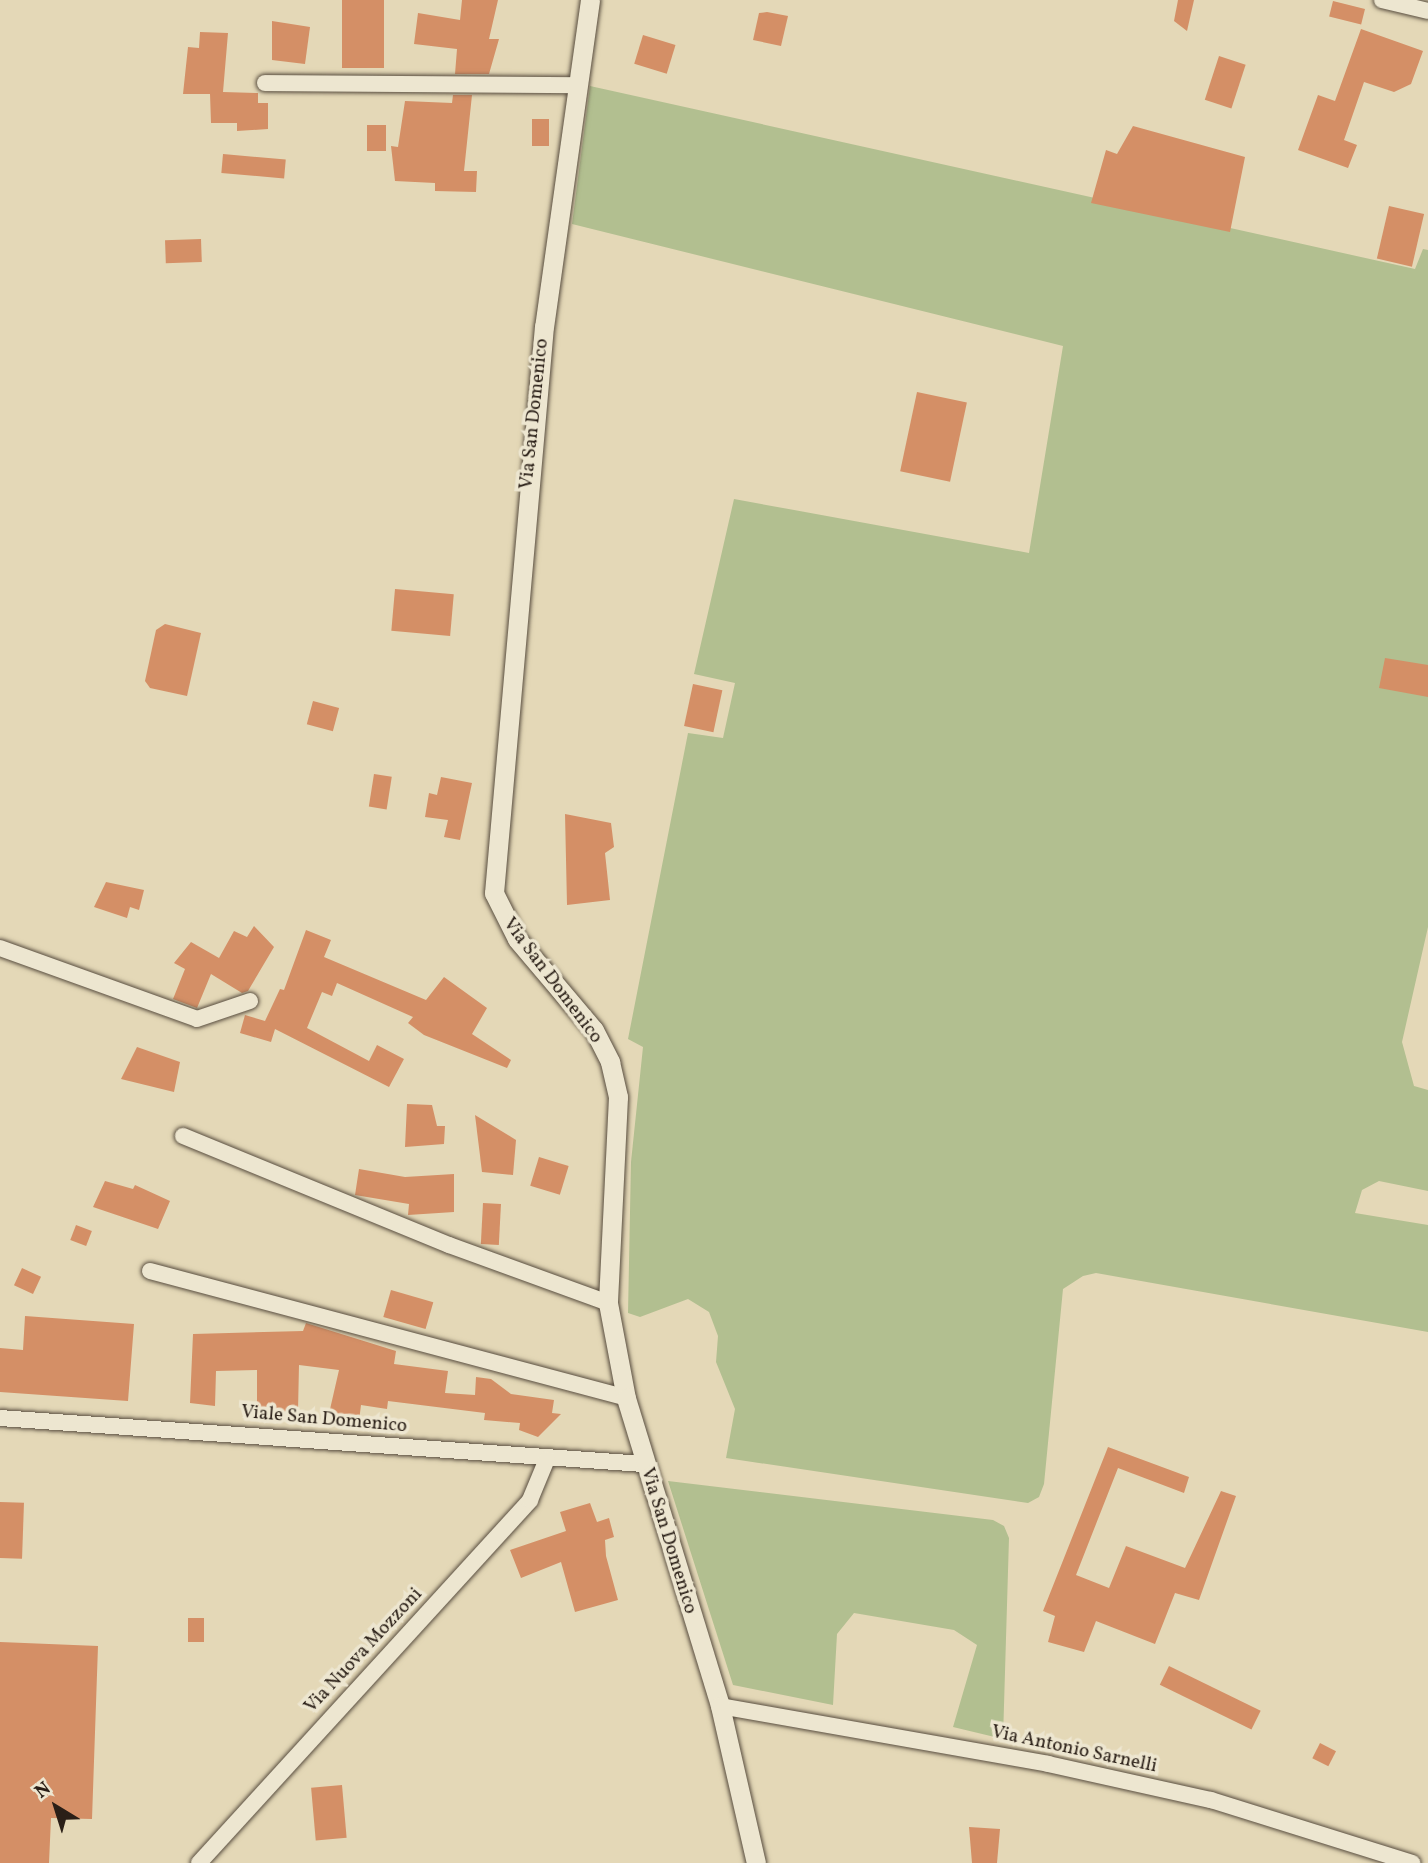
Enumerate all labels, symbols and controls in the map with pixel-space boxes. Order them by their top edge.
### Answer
street label: Via San Domenico [516,337,554,491]
street label: Via San Domenico [497,914,607,1048]
street label: Viale San Domenico [240,1401,408,1439]
street label: Via San Domenico [635,1465,701,1617]
street label: Via Nuova Mozzoni [300,1584,428,1718]
street label: Via Antonio Sarnelli [989,1721,1159,1779]
north arrow [21,1772,91,1842]
text: N [30,1776,57,1805]

